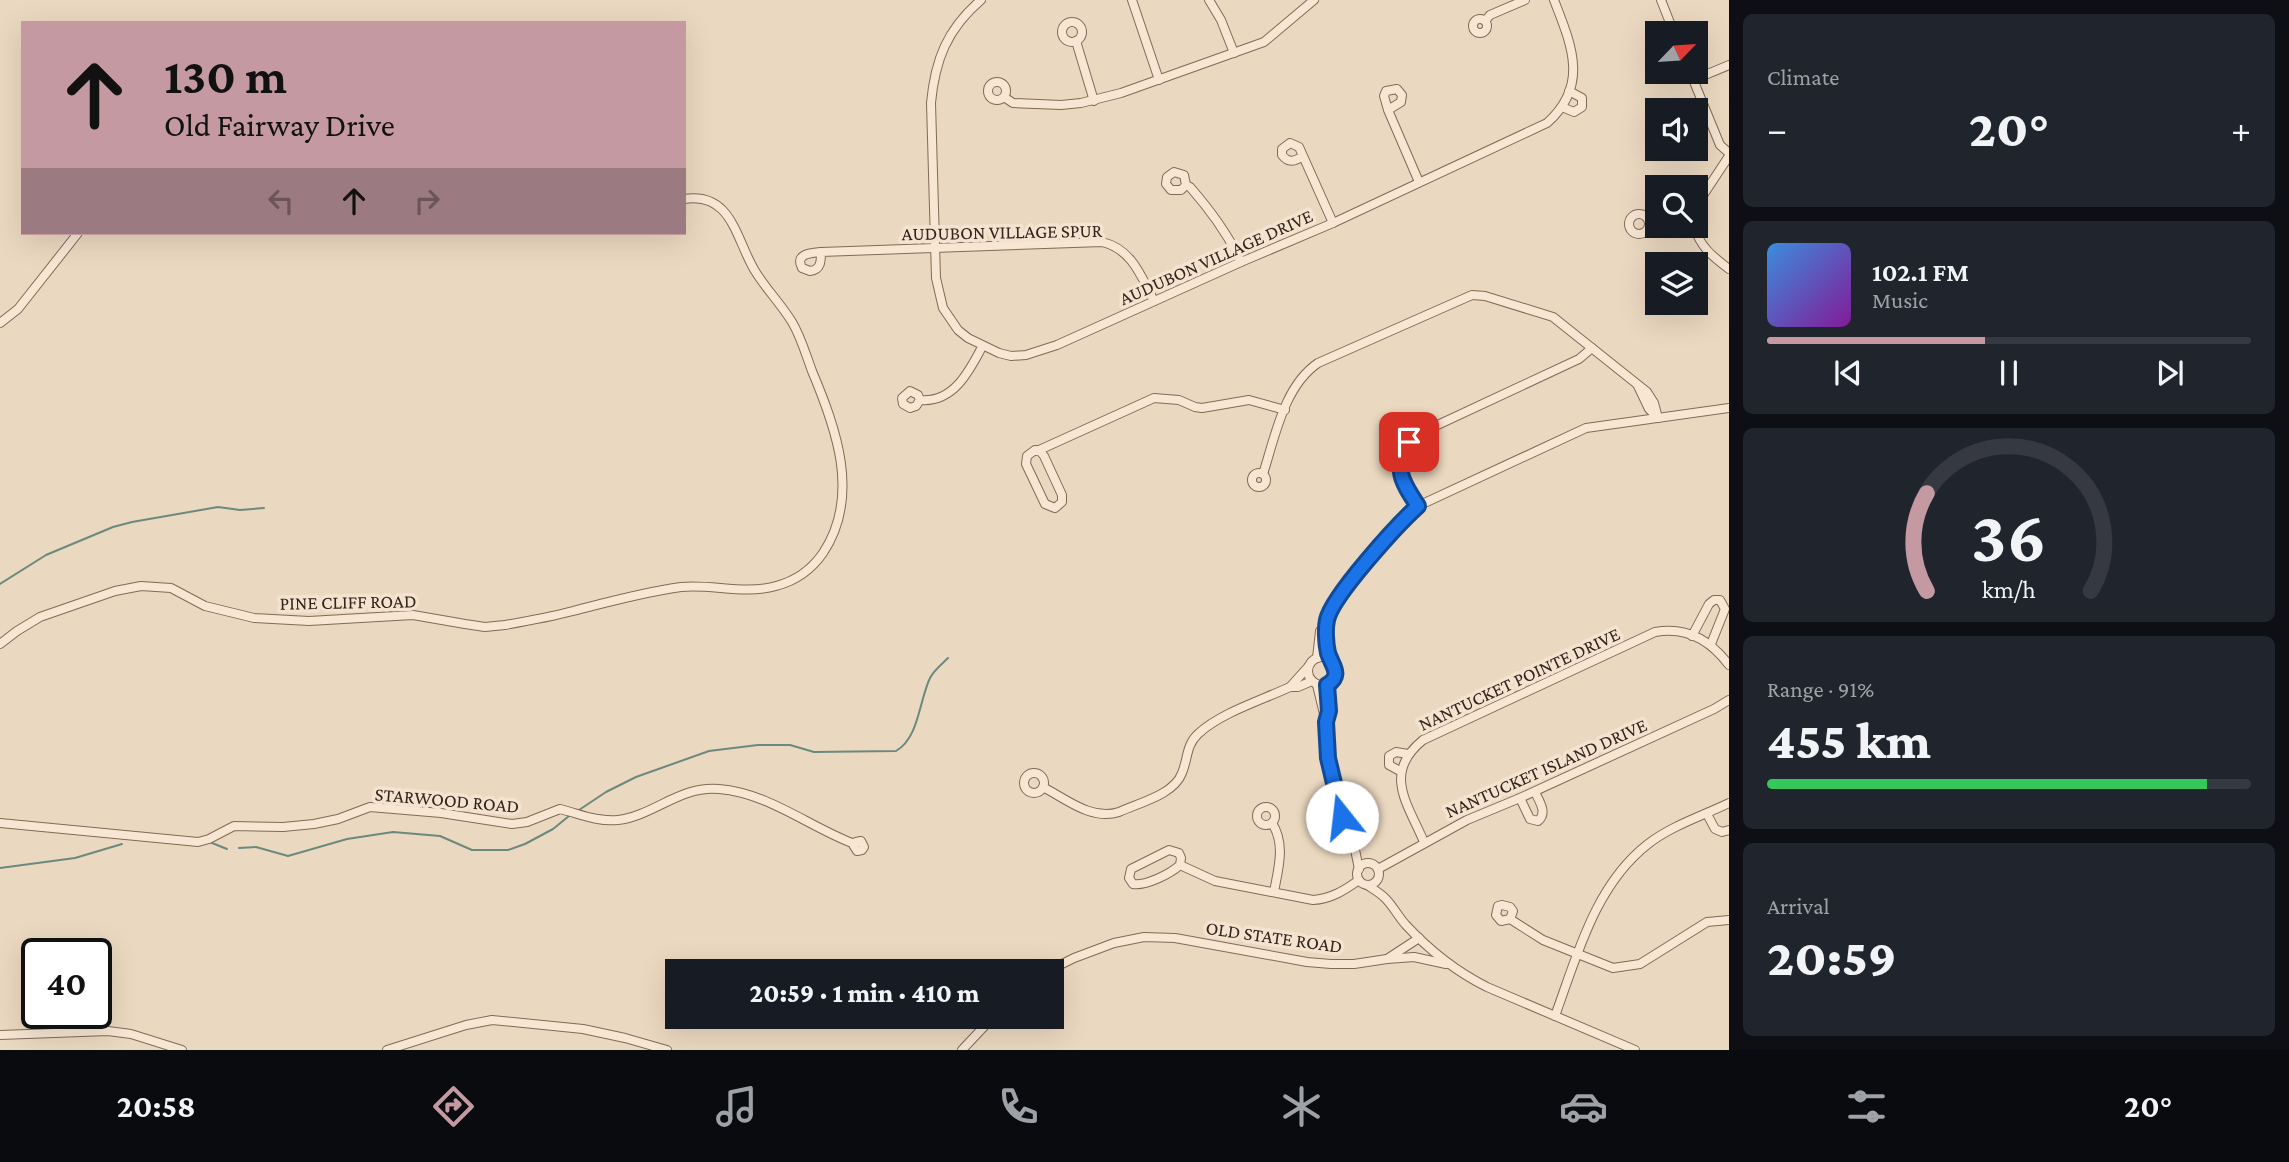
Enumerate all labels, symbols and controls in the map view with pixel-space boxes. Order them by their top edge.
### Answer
north arrow [1645,21,1708,84]
map controls [1645,21,1708,315]
icon: ahead [49,49,140,140]
text: 130 m [164,49,287,104]
text: Climate [1767,64,1839,90]
button: sound [1645,98,1708,161]
text: 20° [1969,99,2049,157]
text: Old Fairway Drive [164,107,395,143]
text: − [1767,108,1787,150]
text: + [2231,108,2251,150]
button: search [1645,175,1708,238]
icon: left [262,182,300,220]
icon: ahead [335,182,373,220]
icon: right [408,182,446,220]
street label: AUDUBON VILLAGE DRIVE [1116,205,1316,309]
street label: AUDUBON VILLAGE SPUR [902,220,1103,244]
button: layers [1645,252,1708,315]
text: 102.1 FM [1872,258,1969,287]
text: Music [1872,287,1928,313]
icon: previous [1829,354,1867,392]
icon: pause [1990,354,2028,392]
icon: next [2151,354,2189,392]
pin [1379,412,1439,472]
icon: arrive [1390,423,1428,461]
text: 36 [1971,496,2047,577]
text: km/h [1982,576,2036,603]
street label: PINE CLIFF ROAD [279,590,417,614]
street label: NANTUCKET POINTE DRIVE [1415,623,1623,735]
text: Range · 91% [1767,676,1874,702]
text: 455 km [1767,711,1931,769]
street label: NANTUCKET ISLAND DRIVE [1442,714,1650,822]
position arrow [1305,780,1379,854]
street label: STARWOOD ROAD [374,783,520,817]
text: Arrival [1767,893,1830,919]
street label: OLD STATE ROAD [1204,917,1344,957]
text: 20:59 [1767,928,1897,986]
speed limit sign: 40 [21,938,112,1029]
text: 20:59 · 1 min · 410 m [750,979,979,1008]
icon: directions [429,1082,478,1131]
icon: music [712,1082,761,1131]
icon: phone [994,1082,1043,1131]
icon: climate [1277,1082,1326,1131]
icon: car [1559,1082,1608,1131]
icon: filters [1842,1082,1891,1131]
text: 20:58 [117,1088,196,1124]
text: 20° [2124,1088,2172,1124]

